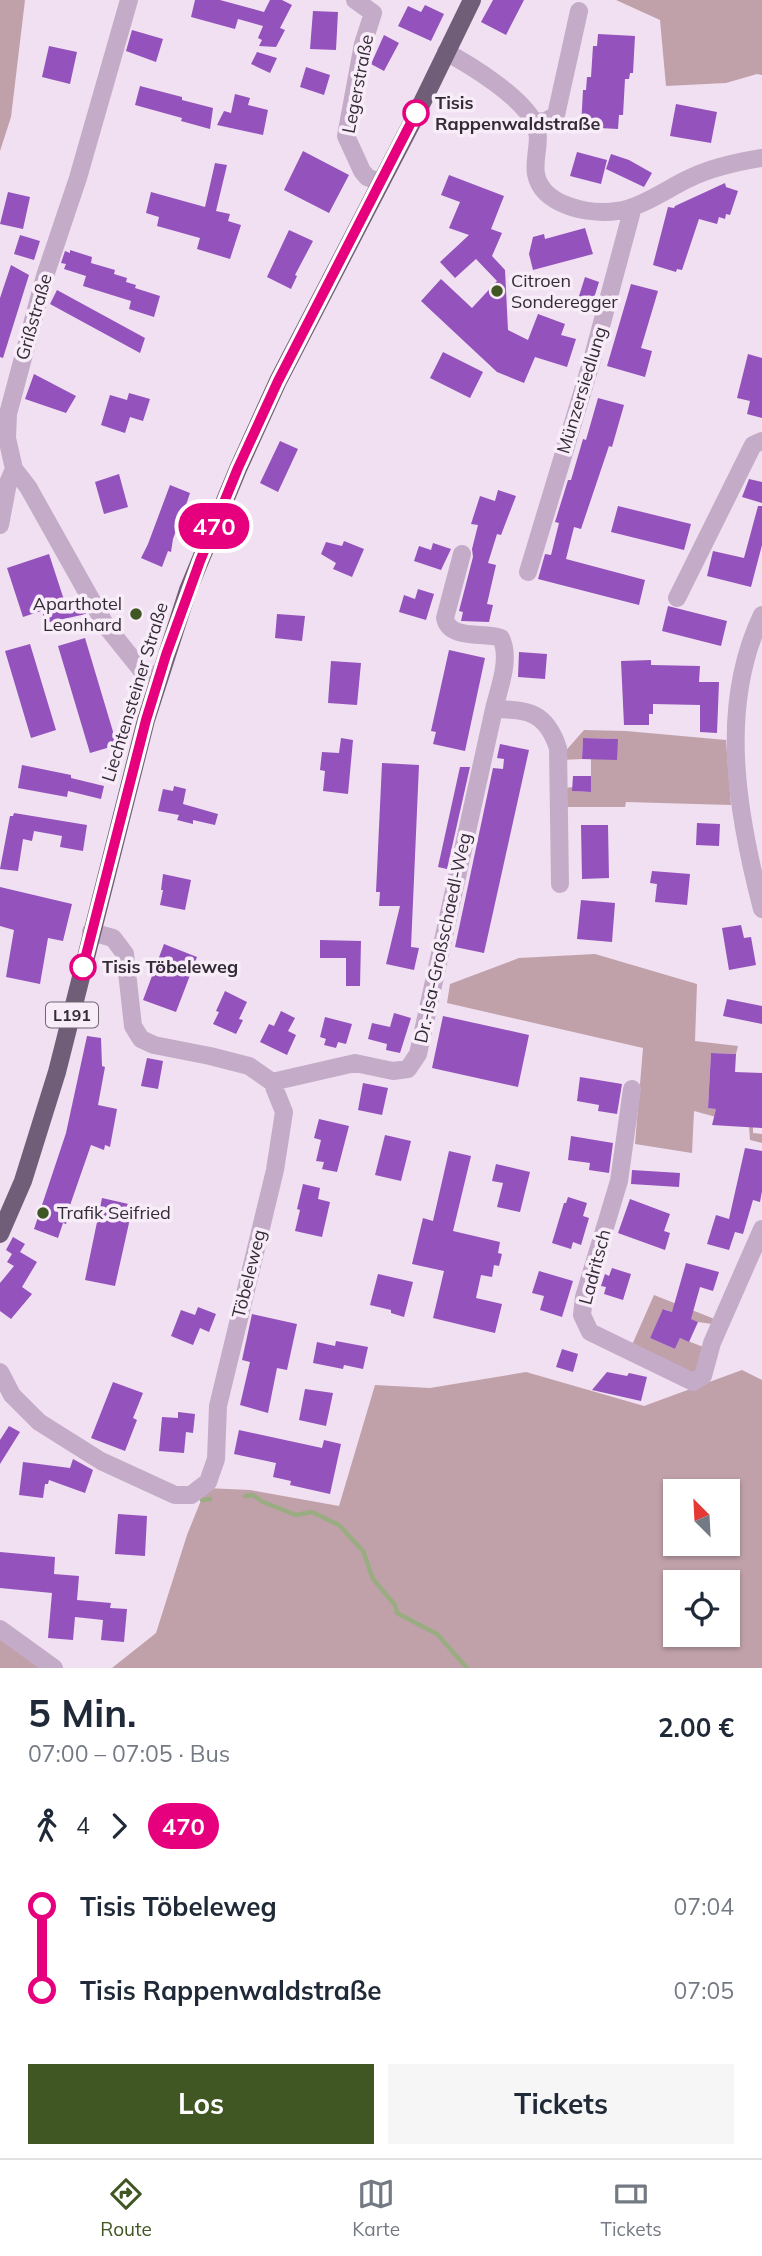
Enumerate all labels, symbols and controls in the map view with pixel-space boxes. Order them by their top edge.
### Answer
street label: Legerstraße [337,33,378,135]
place label: Tisis Rappenwaldstraße [435,91,600,135]
marker: Tisis Rappenwaldstraße [403,100,429,126]
place label: Citroen Sonderegger [511,269,618,313]
street label: Grißstraße [10,271,57,363]
marker: Citroen Sonderegger [489,283,505,299]
street label: Münzersiedlung [551,324,612,456]
line badge: 470 [174,503,254,549]
text: 470 [192,511,236,541]
place label: Aparthotel Leonhard [33,592,122,636]
street label: Liechtensteiner Straße [96,599,173,784]
marker: Aparthotel Leonhard [128,606,144,622]
street label: Dr.-Isa-Großschaedl-Weg [409,831,476,1045]
marker: Tisis Töbeleweg [70,954,96,980]
place label: Tisis Töbeleweg [102,955,238,978]
road number: L191 [46,1002,98,1028]
place label: Trafik Seifried [57,1201,171,1224]
marker: Trafik Seifried [35,1205,51,1221]
street label: Töbeleweg [226,1227,271,1321]
street label: Ladritsch [573,1227,616,1307]
north arrow [663,1479,740,1556]
map controls [663,1479,740,1647]
button: locate [663,1570,740,1647]
text: 5 Min. [28,1689,137,1737]
text: 2.00 € [658,1711,734,1744]
text: 07:00 – 07:05 · Bus [28,1739,230,1768]
icon: walk [28,1807,66,1845]
icon: forward [100,1807,138,1845]
text: 4 [76,1811,90,1840]
text: 470 [162,1811,205,1841]
text: Tisis Töbeleweg [80,1890,277,1923]
text: 07:04 [674,1892,734,1921]
text: Tisis Rappenwaldstraße [80,1974,382,2007]
text: 07:05 [674,1976,734,2005]
button: Los [28,2064,374,2144]
button: Tickets [388,2064,734,2144]
tab: Route [100,2175,152,2241]
tab: Karte [352,2175,400,2241]
tab: Tickets [600,2175,662,2241]

